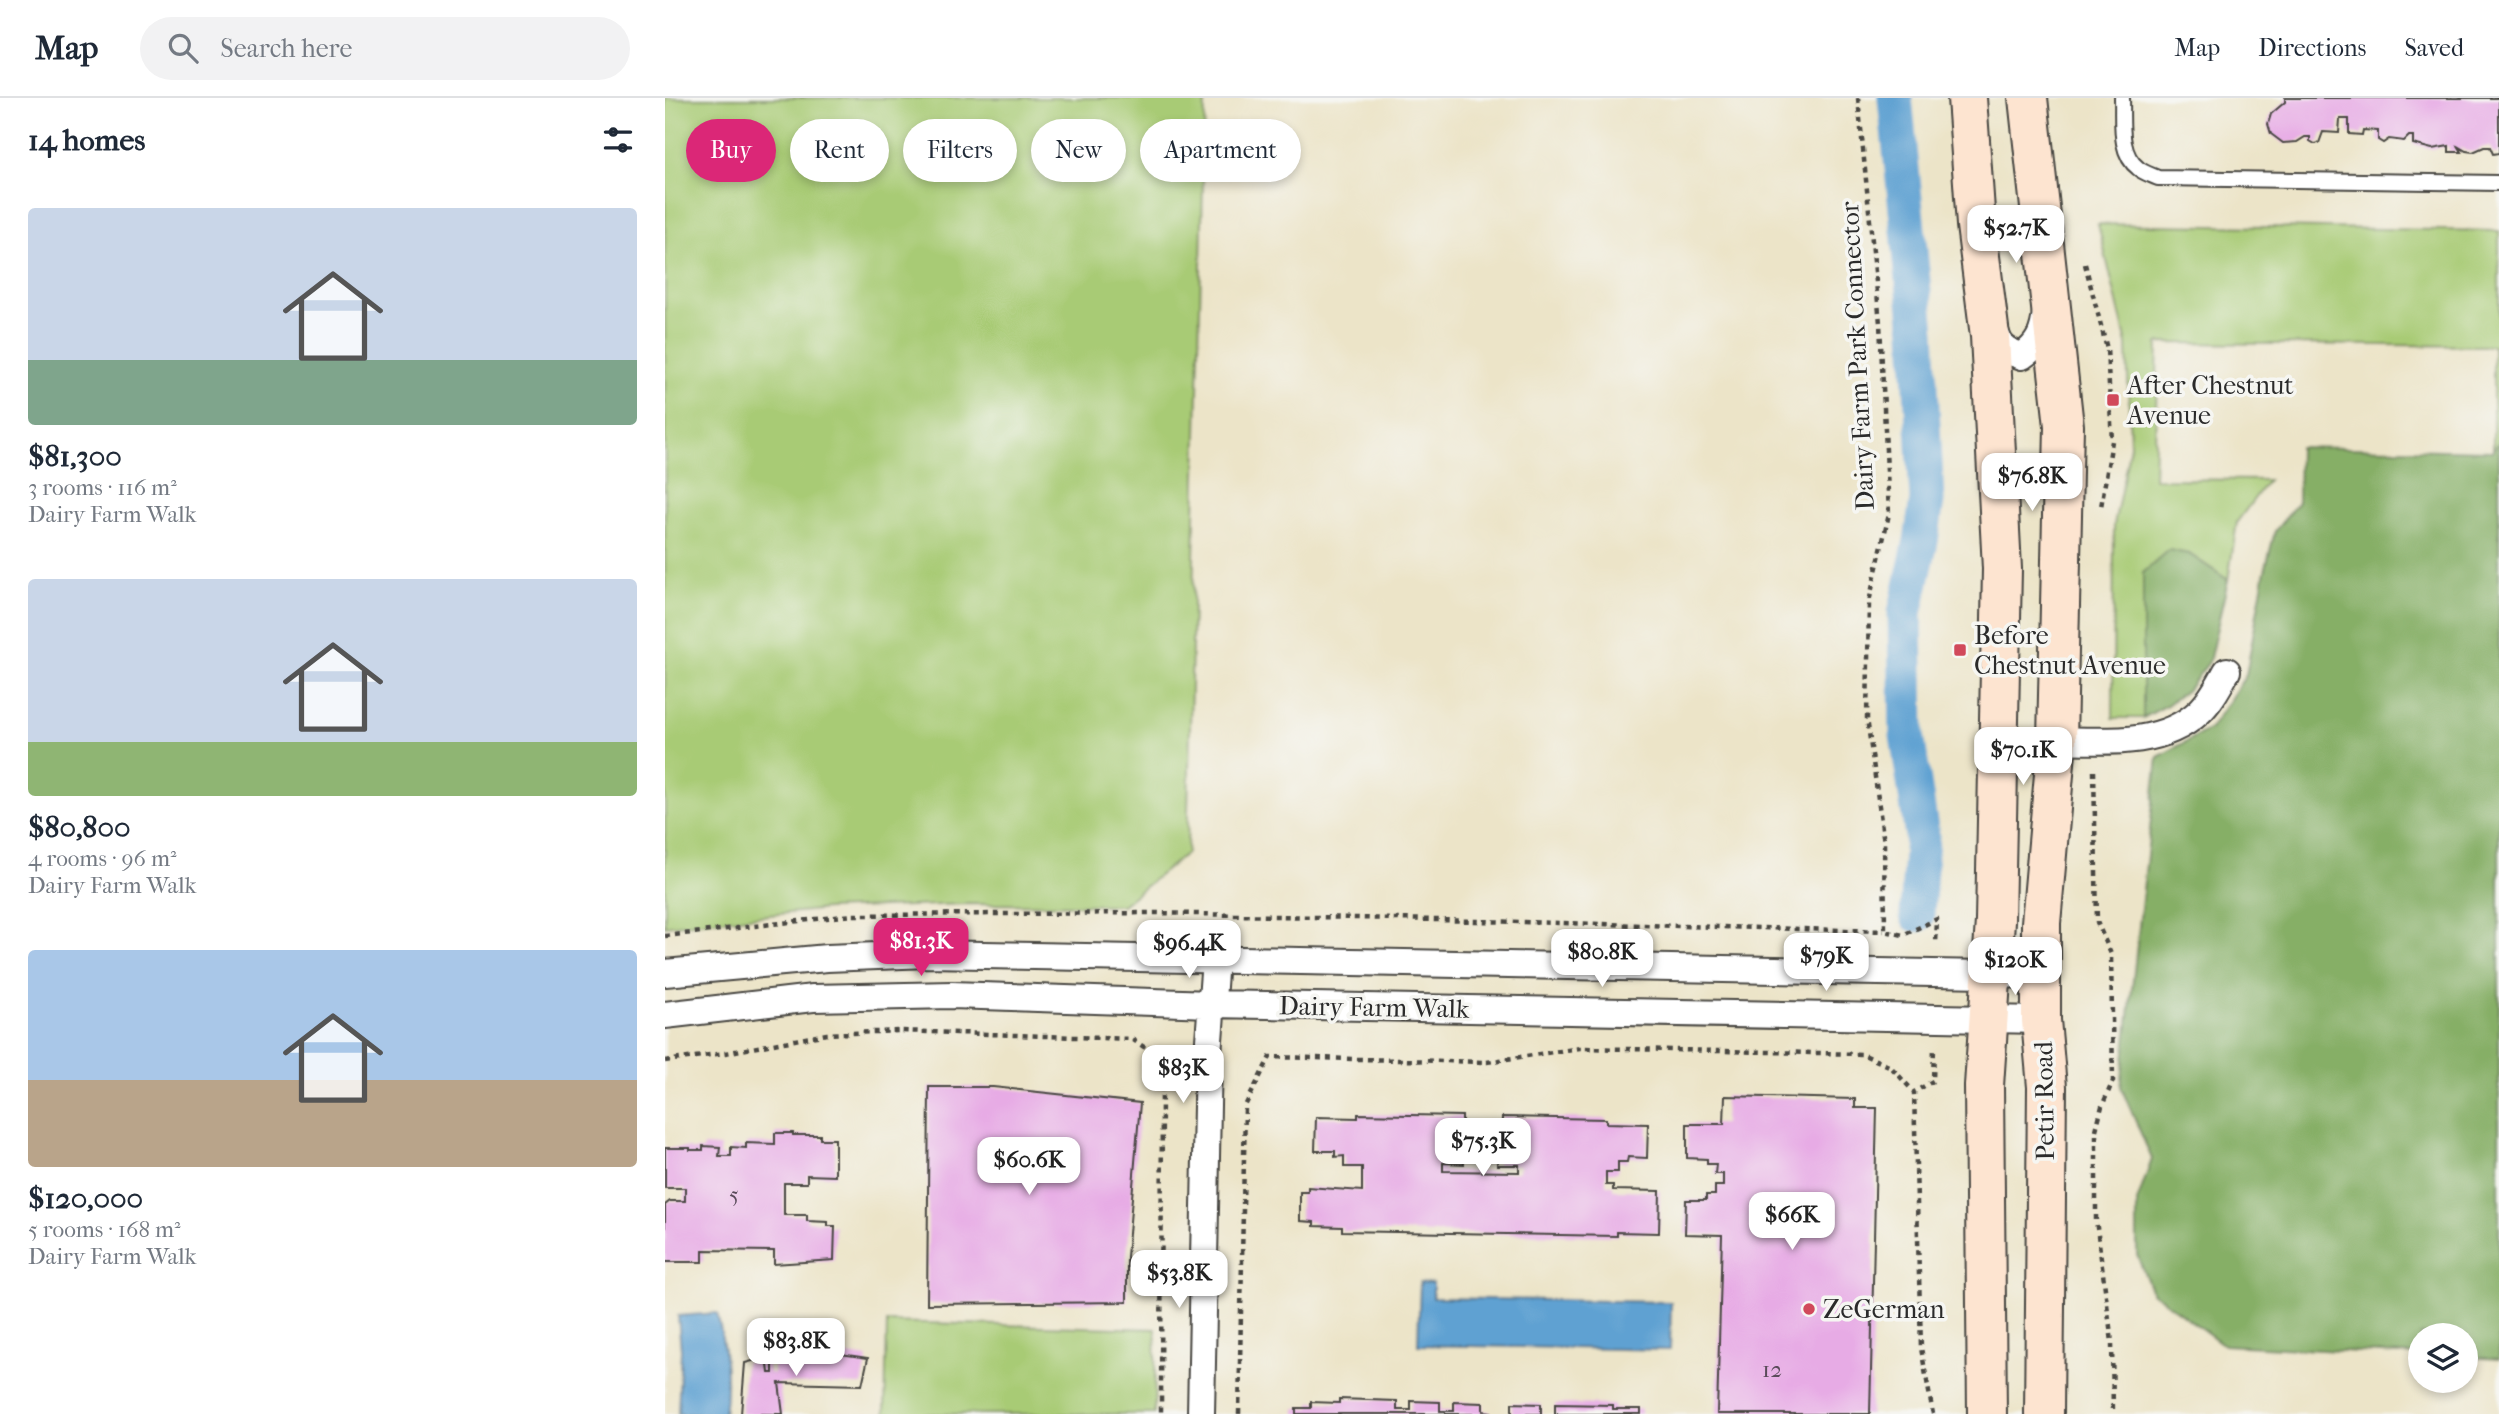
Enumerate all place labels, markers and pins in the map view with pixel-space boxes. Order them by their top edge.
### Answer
pin: $52.7K [1959,206,2073,265]
place label: After Chestnut Avenue [2126,370,2294,431]
marker: After Chestnut Avenue [2105,392,2121,408]
pin: $76.8K [1975,454,2089,513]
place label: Before Chestnut Avenue [1974,620,2166,681]
marker: Before Chestnut Avenue [1952,642,1968,658]
pin: $70.1K [1966,728,2080,787]
pin: $81.3K [864,918,978,978]
pin: $96.4K [1132,920,1246,980]
pin: $80.8K [1545,930,1659,989]
pin: $79K [1785,934,1867,993]
pin: $120K [1966,937,2064,997]
pin: $83K [1142,1046,1224,1105]
pin: $75.3K [1426,1118,1540,1178]
pin: $60.6K [972,1138,1086,1197]
pin: $66K [1751,1192,1833,1252]
pin: $53.8K [1122,1250,1236,1310]
place label: ZeGerman [1823,1294,1945,1325]
marker: ZeGerman [1801,1301,1817,1317]
pin: $83.8K [739,1318,853,1378]

